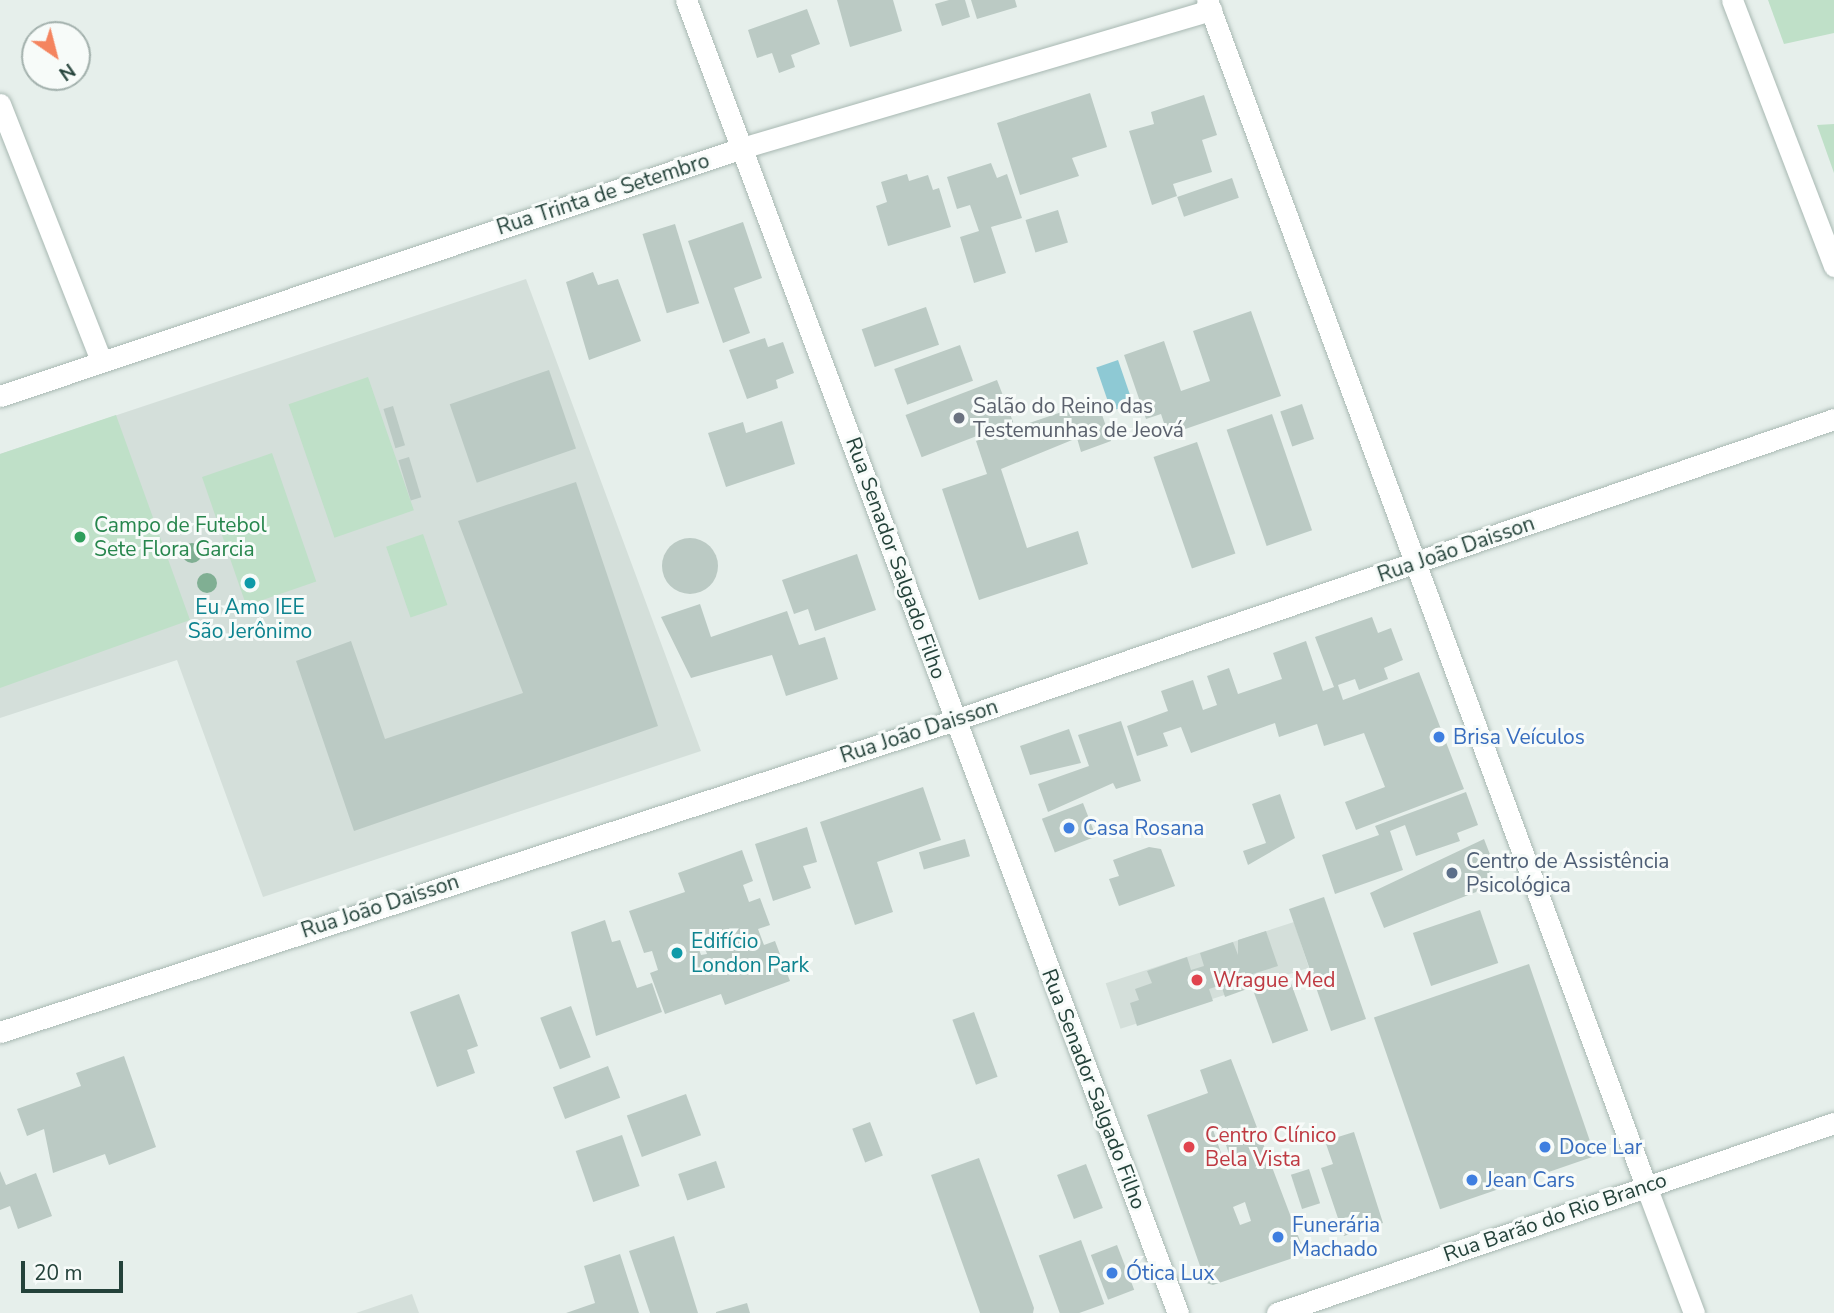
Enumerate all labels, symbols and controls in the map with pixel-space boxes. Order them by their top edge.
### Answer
north arrow [21,21,91,91]
text: N [54,57,80,86]
street label: Rua Trinta de Setembro [493,148,713,240]
place label: Salão do Reino das Testemunhas de Jeová [973,393,1184,443]
marker: Salão do Reino das Testemunhas de Jeová [951,410,967,426]
street label: Rua Senador Salgado Filho [840,434,952,682]
street label: Rua João Daisson [1374,510,1538,588]
place label: Campo de Futebol Sete Flora Garcia [94,512,267,562]
marker: Campo de Futebol Sete Flora Garcia [72,529,88,545]
marker: Eu Amo IEE São Jerônimo [242,575,258,591]
place label: Eu Amo IEE São Jerônimo [188,594,312,644]
street label: Rua João Daisson [837,694,1001,768]
place label: Brisa Veículos [1453,724,1585,750]
marker: Brisa Veículos [1431,729,1447,745]
place label: Casa Rosana [1083,815,1204,841]
marker: Casa Rosana [1061,820,1077,836]
place label: Centro de Assistência Psicológica [1466,848,1669,898]
marker: Centro de Assistência Psicológica [1444,865,1460,881]
street label: Rua João Daisson [298,869,462,943]
place label: Edifício London Park [691,928,809,978]
marker: Edifício London Park [669,945,685,961]
street label: Rua Senador Salgado Filho [1036,965,1152,1213]
place label: Wrague Med [1213,967,1336,993]
marker: Wrague Med [1187,970,1207,990]
place label: Centro Clínico Bela Vista [1205,1122,1337,1172]
place label: Doce Lar [1559,1134,1642,1160]
marker: Centro Clínico Bela Vista [1179,1137,1199,1157]
marker: Doce Lar [1537,1139,1553,1155]
street label: Rua Barão do Rio Branco [1440,1167,1670,1267]
place label: Jean Cars [1486,1167,1575,1193]
marker: Jean Cars [1464,1172,1480,1188]
place label: Funerária Machado [1292,1212,1380,1262]
marker: Funerária Machado [1270,1229,1286,1245]
scale bar [24,1246,126,1290]
text: 20 m [34,1259,83,1287]
place label: Ótica Lux [1126,1260,1214,1286]
marker: Ótica Lux [1104,1265,1120,1281]

